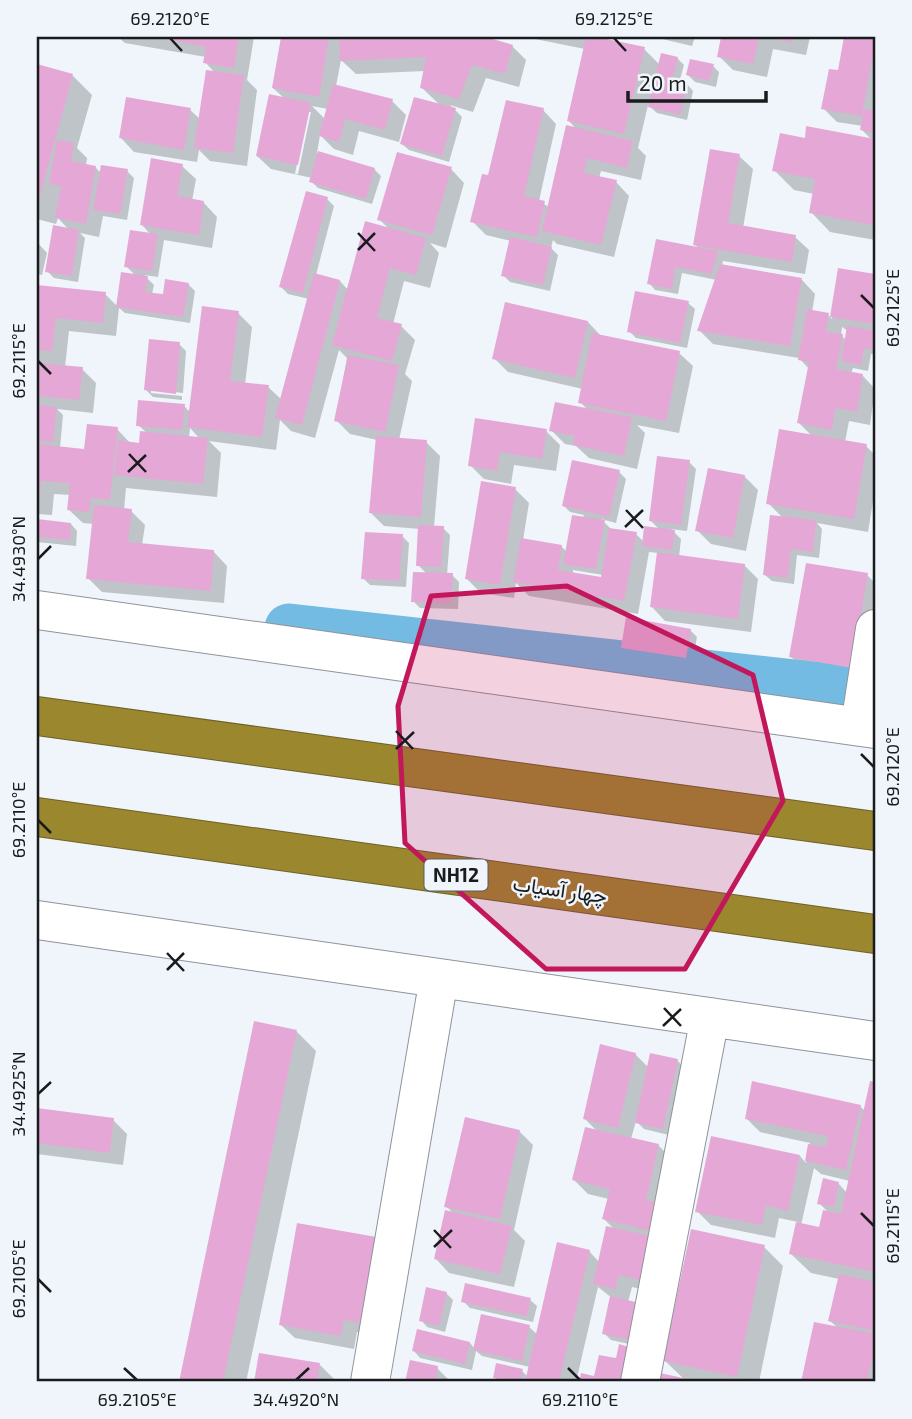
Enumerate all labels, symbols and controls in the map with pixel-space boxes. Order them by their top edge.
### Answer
text: 69.2120°E [130,7,210,29]
text: 69.2125°E [575,7,653,29]
scale bar [628,60,767,104]
text: 20 m [639,70,687,95]
text: 69.2125°E [881,269,903,347]
text: 69.2115°E [7,323,29,399]
text: 34.4930°N [7,516,29,602]
text: 69.2120°E [881,727,903,807]
text: 69.2110°E [7,782,29,858]
road number: NH12 [424,860,488,890]
street label: چهار آسیاب [511,870,609,910]
text: 34.4925°N [7,1051,29,1137]
text: 69.2115°E [881,1188,903,1264]
text: 69.2105°E [7,1239,29,1319]
text: 69.2105°E [97,1388,177,1410]
text: 34.4920°N [253,1388,339,1410]
text: 69.2110°E [542,1388,618,1410]

